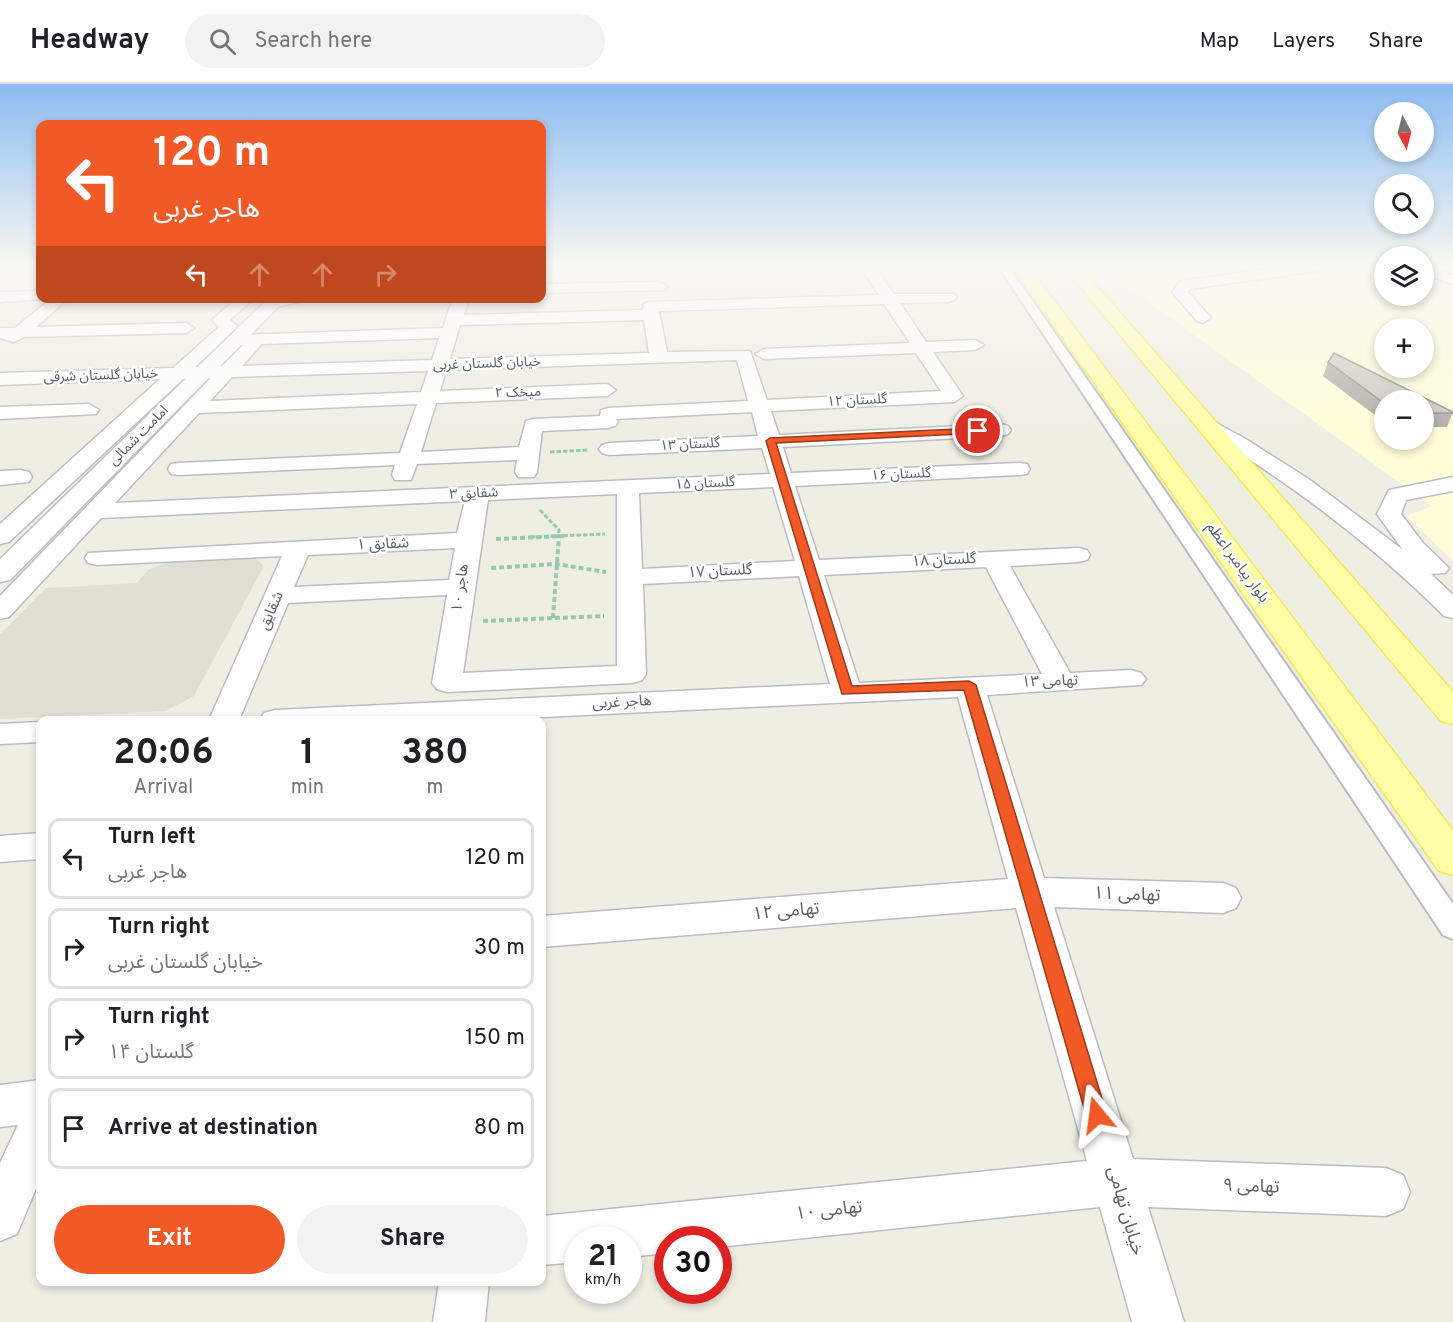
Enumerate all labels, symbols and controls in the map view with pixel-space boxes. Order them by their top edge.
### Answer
search box [185,14,605,68]
text: Headway [30,23,149,59]
icon: search [206,25,239,58]
text: Search here [254,28,372,55]
text: Map [1200,28,1239,55]
text: Layers [1272,28,1335,55]
text: Share [1368,28,1423,55]
north arrow [1374,102,1434,162]
map controls [1374,102,1434,450]
text: 120 m [153,128,270,181]
icon: left [54,144,132,222]
button: search [1374,174,1434,234]
text: هاجر غربی [153,193,260,227]
button: layers [1374,246,1434,306]
icon: left [180,258,213,291]
icon: ahead [243,258,276,291]
icon: ahead [306,258,339,291]
icon: right [369,258,402,291]
button: + [1374,318,1434,378]
street label: خیابان گلستان غربی [432,354,542,374]
street label: خیابان گلستان شرقی [43,365,159,387]
street label: میخک ۲ [494,384,542,402]
button: − [1374,390,1434,450]
street label: گلستان ۱۲ [827,391,888,411]
street label: امامت شمالی [105,402,173,470]
pin [952,405,1003,456]
icon: arrive [961,414,994,447]
street label: گلستان ۱۳ [660,435,721,455]
street label: گلستان ۱۶ [871,465,932,485]
street label: گلستان ۱۵ [675,474,736,494]
street label: شقایق ۳ [449,484,499,504]
street label: بلوار پیامبر اعظم [1201,519,1273,607]
street label: شقایق ۱ [356,534,410,556]
street label: گلستان ۱۸ [911,550,977,572]
street label: گلستان ۱۷ [687,561,753,583]
street label: هاجر ۱۰ [448,563,474,613]
street label: شقایق [255,589,289,633]
street label: تهامی ۱۳ [1022,672,1078,692]
street label: هاجر غربی [592,692,652,714]
text: 20:06 [113,731,214,777]
text: 1 [300,731,315,777]
text: 380 [401,731,469,777]
text: Arrival [134,775,193,801]
text: min [291,775,324,801]
text: m [427,775,444,801]
text: Turn left [108,824,196,851]
icon: left [57,842,90,875]
text: 120 m [465,845,525,872]
text: هاجر غربی [108,860,187,886]
street label: تهامی ۱۱ [1093,882,1161,908]
street label: تهامی ۱۲ [751,898,821,926]
text: Turn right [108,914,210,941]
icon: right [57,932,90,965]
text: 30 m [474,935,525,962]
text: خیابان گلستان غربی [108,950,263,976]
text: Turn right [108,1004,210,1031]
icon: right [57,1022,90,1055]
text: 150 m [465,1025,525,1052]
text: گلستان ۱۴ [108,1040,194,1066]
position arrow [1065,1083,1129,1147]
icon: arrive [57,1112,90,1145]
text: Arrive at destination [108,1115,318,1142]
text: 80 m [474,1115,525,1142]
street label: خیابان تهامی [1101,1164,1149,1258]
street label: تهامی ۹ [1222,1175,1280,1199]
street label: تهامی ۱۰ [794,1196,864,1226]
button: Exit [54,1205,285,1274]
button: Share [297,1205,528,1274]
speed limit sign: 30 [654,1226,732,1304]
text: 21 [588,1239,618,1276]
text: km/h [585,1271,621,1290]

